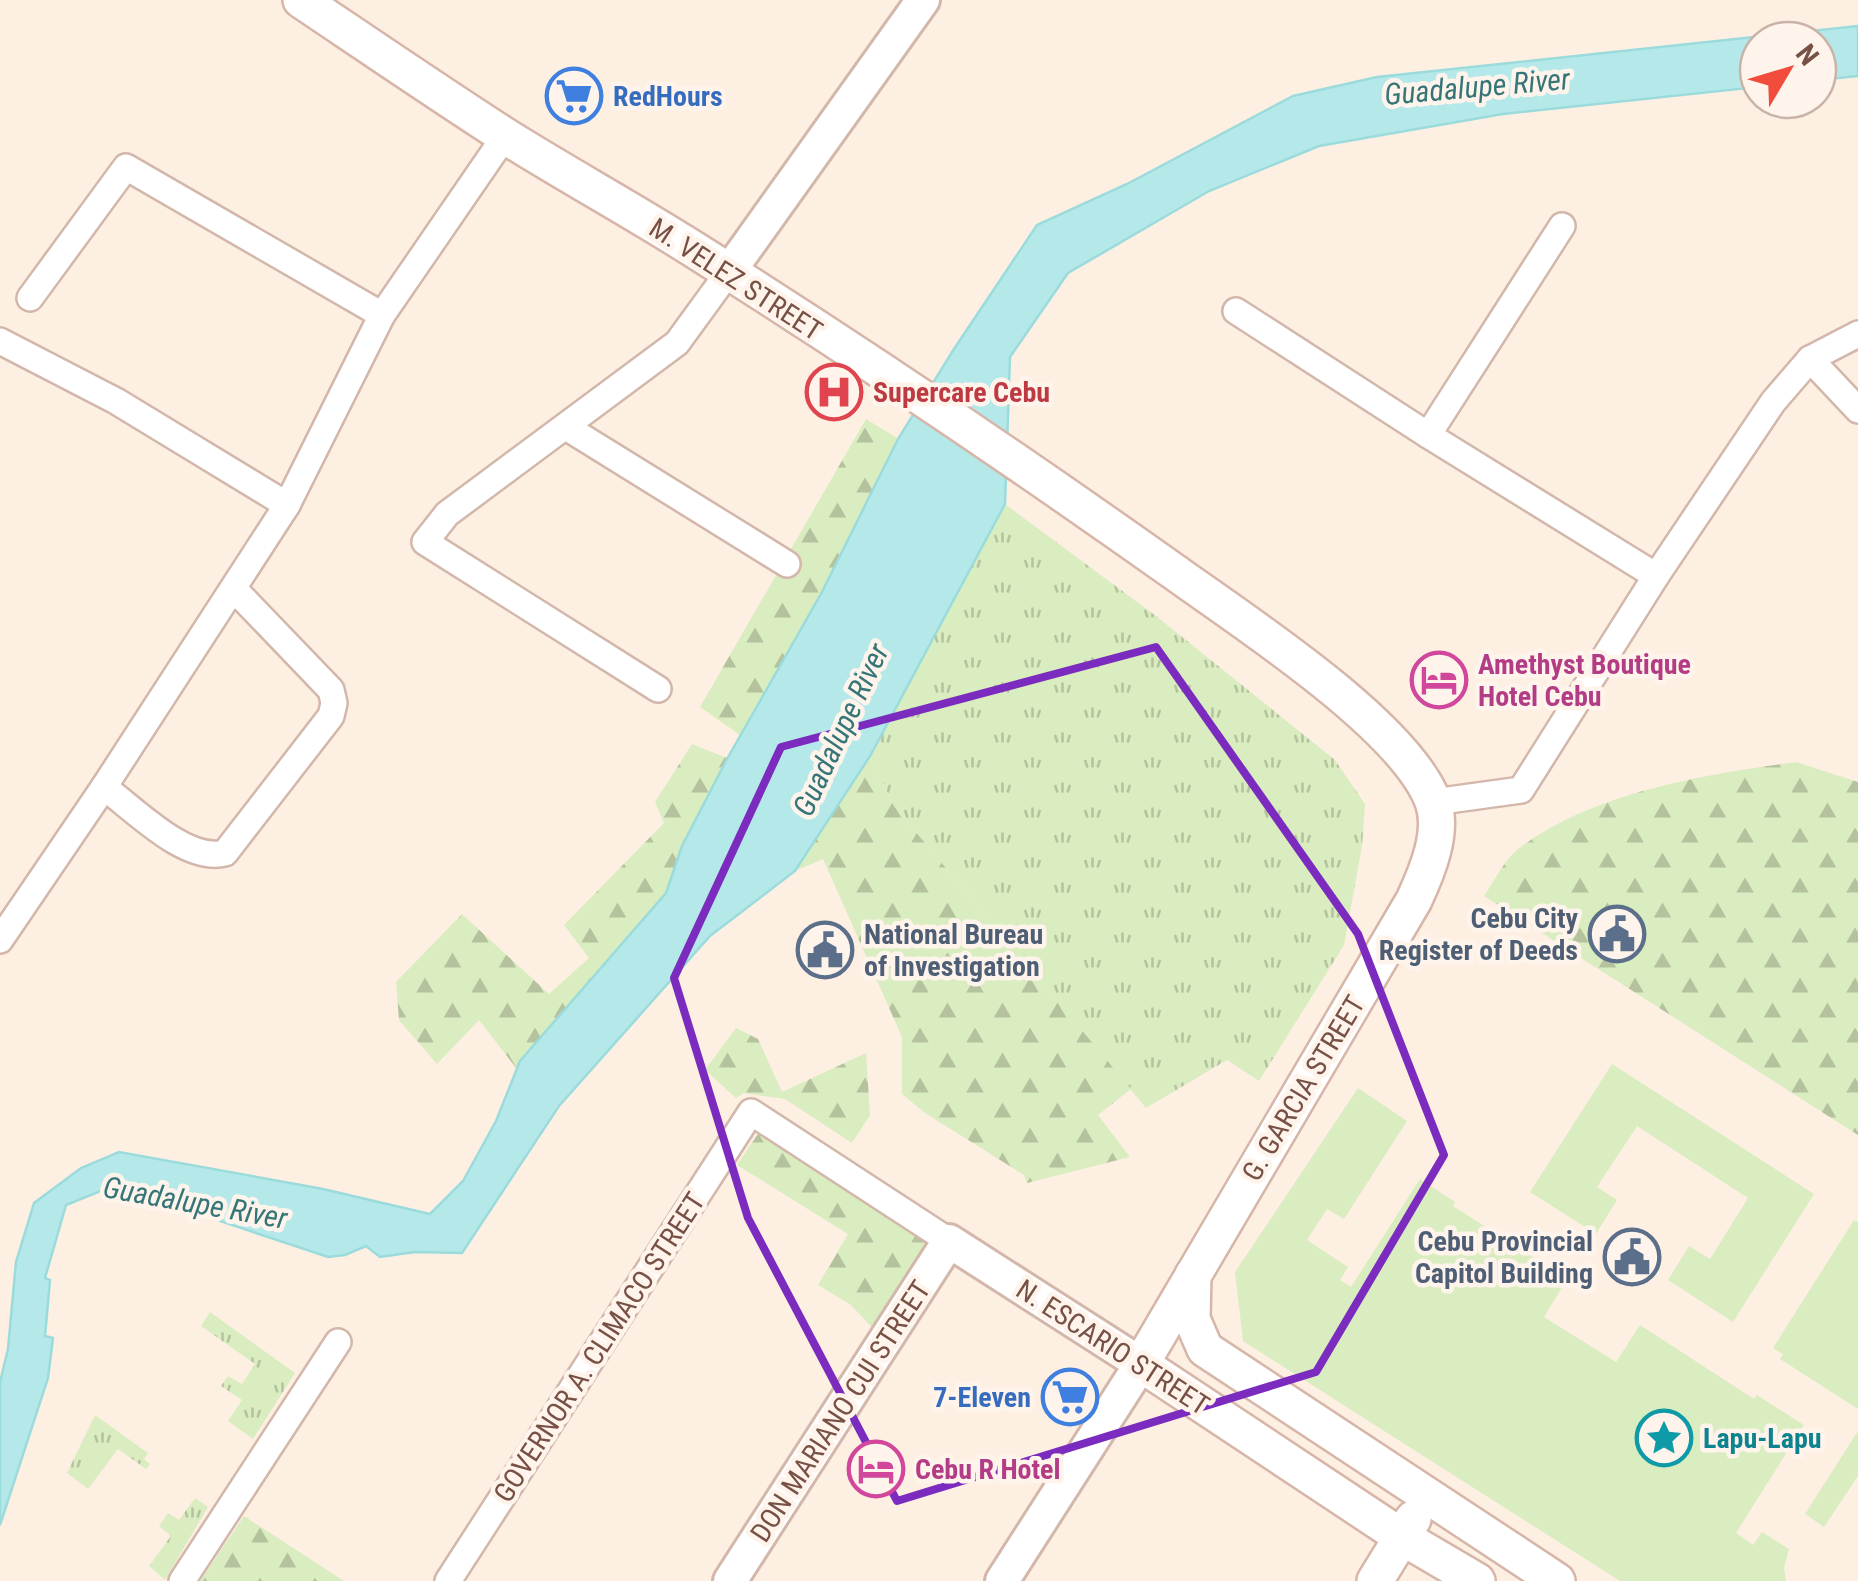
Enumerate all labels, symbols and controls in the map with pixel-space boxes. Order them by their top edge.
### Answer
north arrow [1738,20,1838,120]
text: N [1789,38,1826,72]
water label: Guadalupe River [1383,61,1572,112]
supermarket icon: RedHours [544,66,604,126]
place label: RedHours [613,80,723,113]
street label: M. VELEZ STREET [643,211,828,348]
hospital icon: Supercare Cebu [804,362,864,422]
place label: Supercare Cebu [873,376,1050,409]
water label: Guadalupe River [785,637,896,821]
place label: Amethyst Boutique Hotel Cebu [1478,648,1691,713]
hotel icon: Amethyst Boutique Hotel Cebu [1409,650,1469,710]
place label: Cebu City Register of Deeds [1379,902,1579,967]
public building icon: Cebu City Register of Deeds [1587,904,1647,964]
place label: National Bureau of Investigation [864,918,1043,983]
public building icon: National Bureau of Investigation [795,920,855,980]
street label: G. GARCIA STREET [1235,990,1372,1187]
water label: Guadalupe River [100,1169,291,1236]
street label: GOVERNOR A. CLIMACO STREET [487,1186,712,1508]
place label: Cebu Provincial Capitol Building [1415,1225,1593,1290]
public building icon: Cebu Provincial Capitol Building [1602,1227,1662,1287]
street label: N. ESCARIO STREET [1010,1273,1215,1422]
street label: DON MARIANO CUI STREET [744,1275,937,1548]
supermarket icon: 7-Eleven [1040,1367,1100,1427]
place label: 7-Eleven [933,1381,1031,1414]
place icon: Lapu-Lapu [1634,1408,1694,1468]
place label: Lapu-Lapu [1703,1422,1822,1455]
hotel icon: Cebu R Hotel [846,1439,906,1499]
place label: Cebu R Hotel [915,1453,1061,1486]

